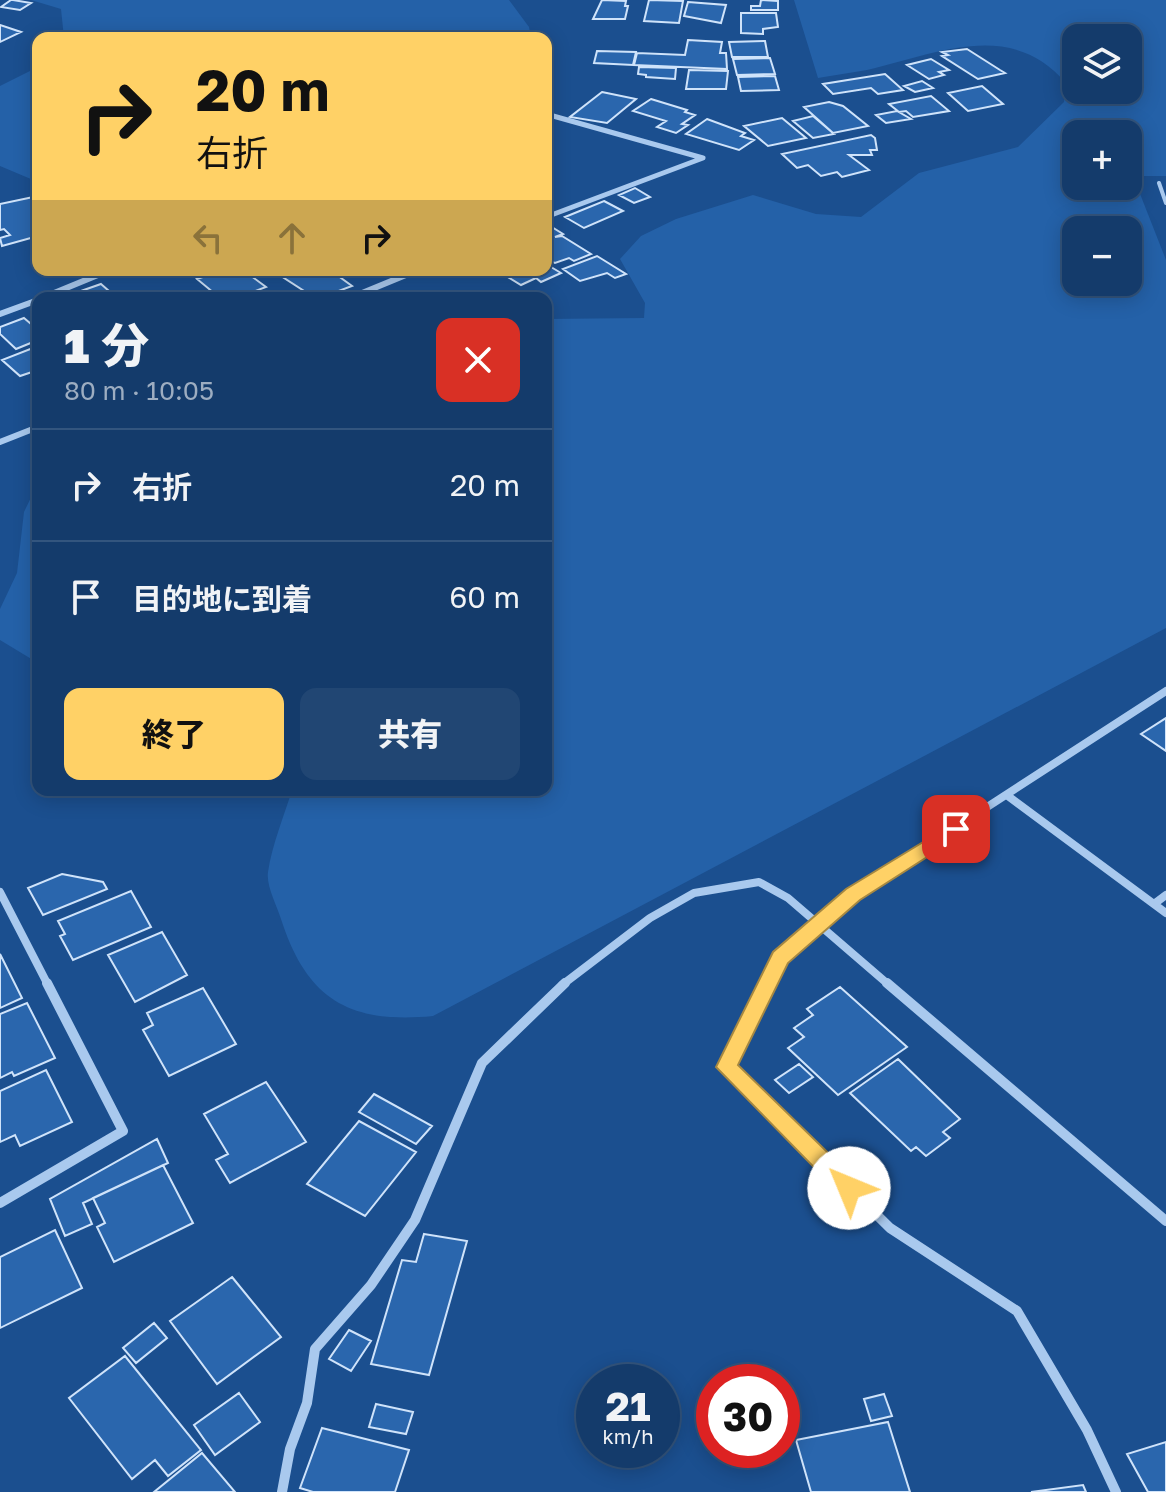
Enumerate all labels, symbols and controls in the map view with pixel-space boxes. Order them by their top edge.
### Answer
map controls [1062,24,1142,296]
button: layers [1062,24,1142,104]
text: 20 m [196,56,330,123]
icon: right [64,64,168,168]
button: + [1062,120,1142,200]
text: 右折 [196,131,268,174]
icon: left [186,216,230,260]
icon: ahead [270,216,314,260]
icon: right [354,216,398,260]
button: − [1062,216,1142,296]
text: 1 分 [64,316,149,374]
button: close [436,318,520,402]
text: 80 m · 10:05 [64,375,214,406]
icon: right [64,463,108,507]
text: 20 m [450,467,520,503]
text: 右折 [132,469,192,505]
icon: arrive [64,575,108,619]
text: 60 m [449,579,520,615]
text: 目的地に到着 [132,581,312,617]
button: 終了 [64,688,284,780]
button: 共有 [300,688,520,780]
pin [922,795,990,863]
icon: arrive [934,807,978,851]
position arrow [807,1146,891,1230]
speed limit sign: 30 [696,1364,800,1468]
text: 21 [606,1382,651,1430]
text: km/h [603,1424,653,1448]

